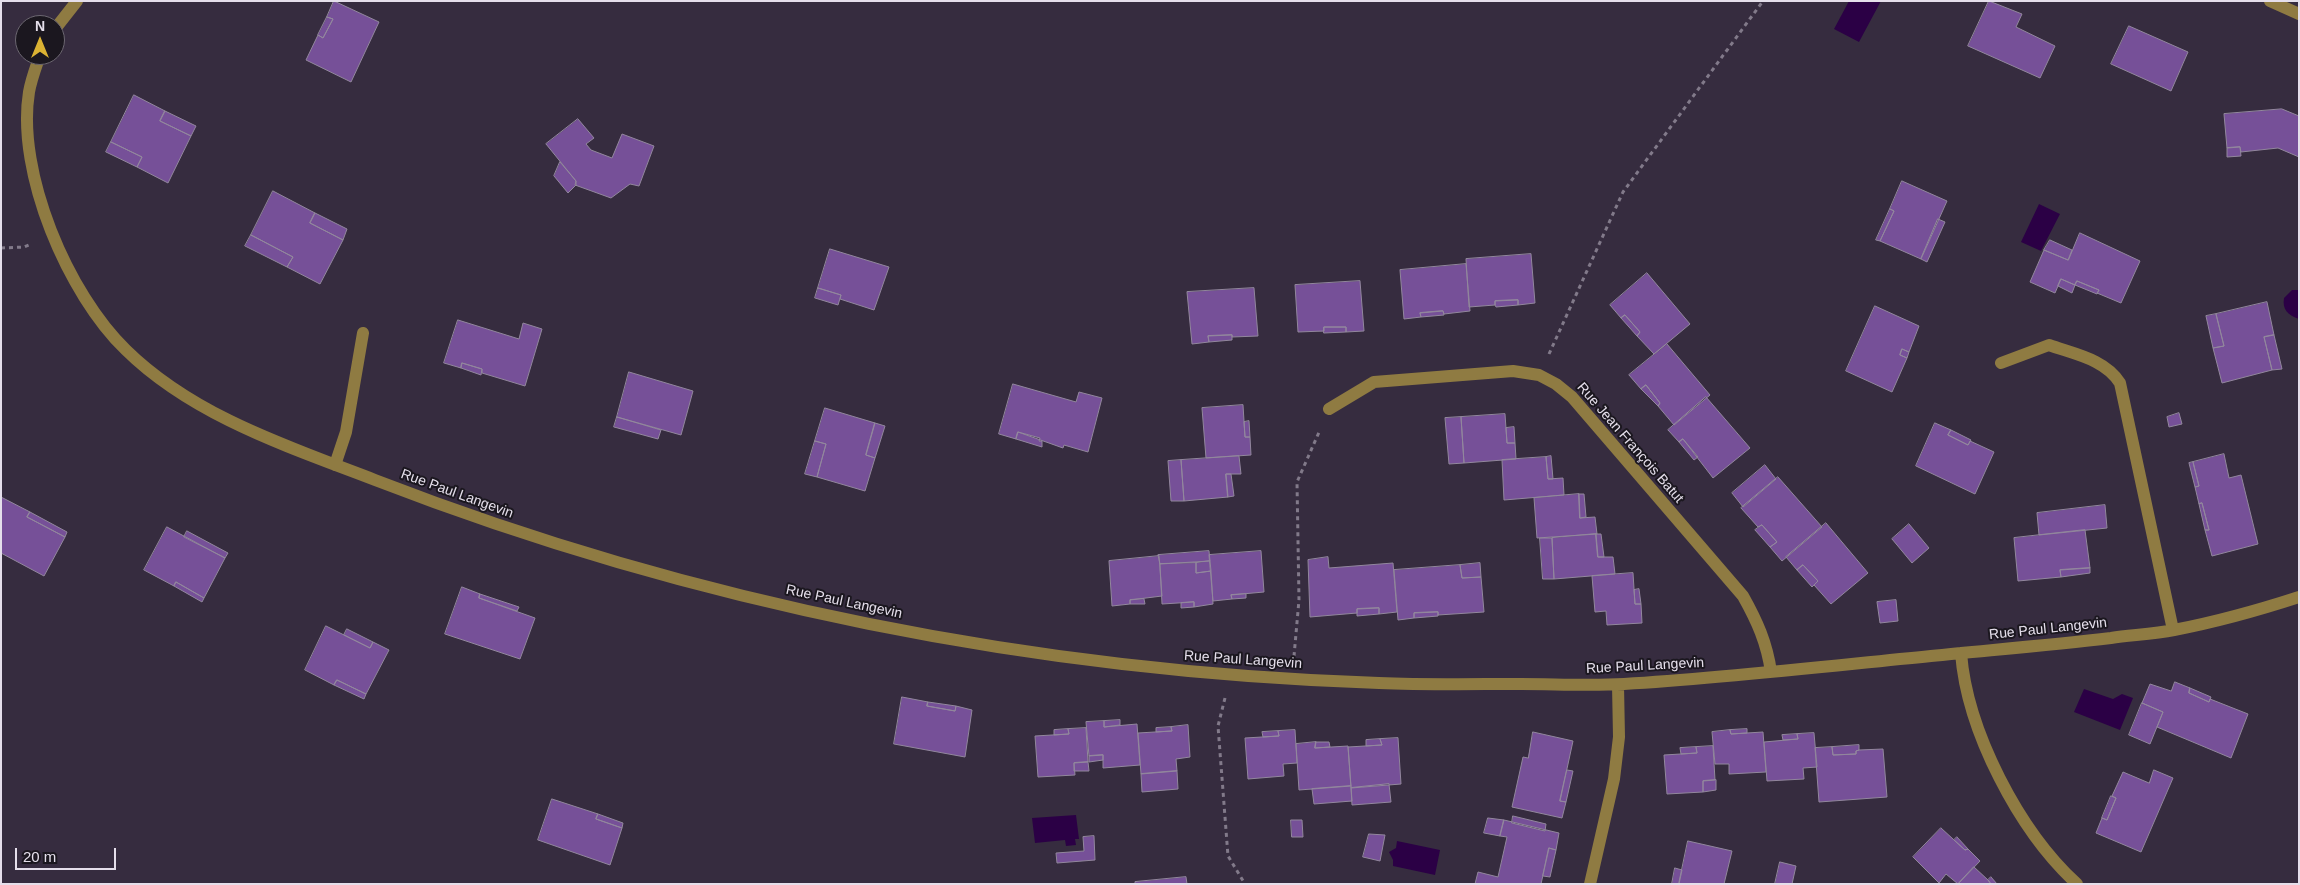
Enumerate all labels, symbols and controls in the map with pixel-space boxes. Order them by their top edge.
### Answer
north arrow [15,15,65,65]
text: N [35,18,45,34]
street label: Rue Jean François Batut [1573,379,1687,507]
street label: Rue Paul Langevin [399,466,515,522]
street label: Rue Paul Langevin [784,581,904,623]
street label: Rue Paul Langevin [1988,614,2108,644]
street label: Rue Paul Langevin [1183,647,1303,673]
street label: Rue Paul Langevin [1585,655,1705,677]
scale bar [18,838,119,870]
text: 20 m [23,848,56,865]

